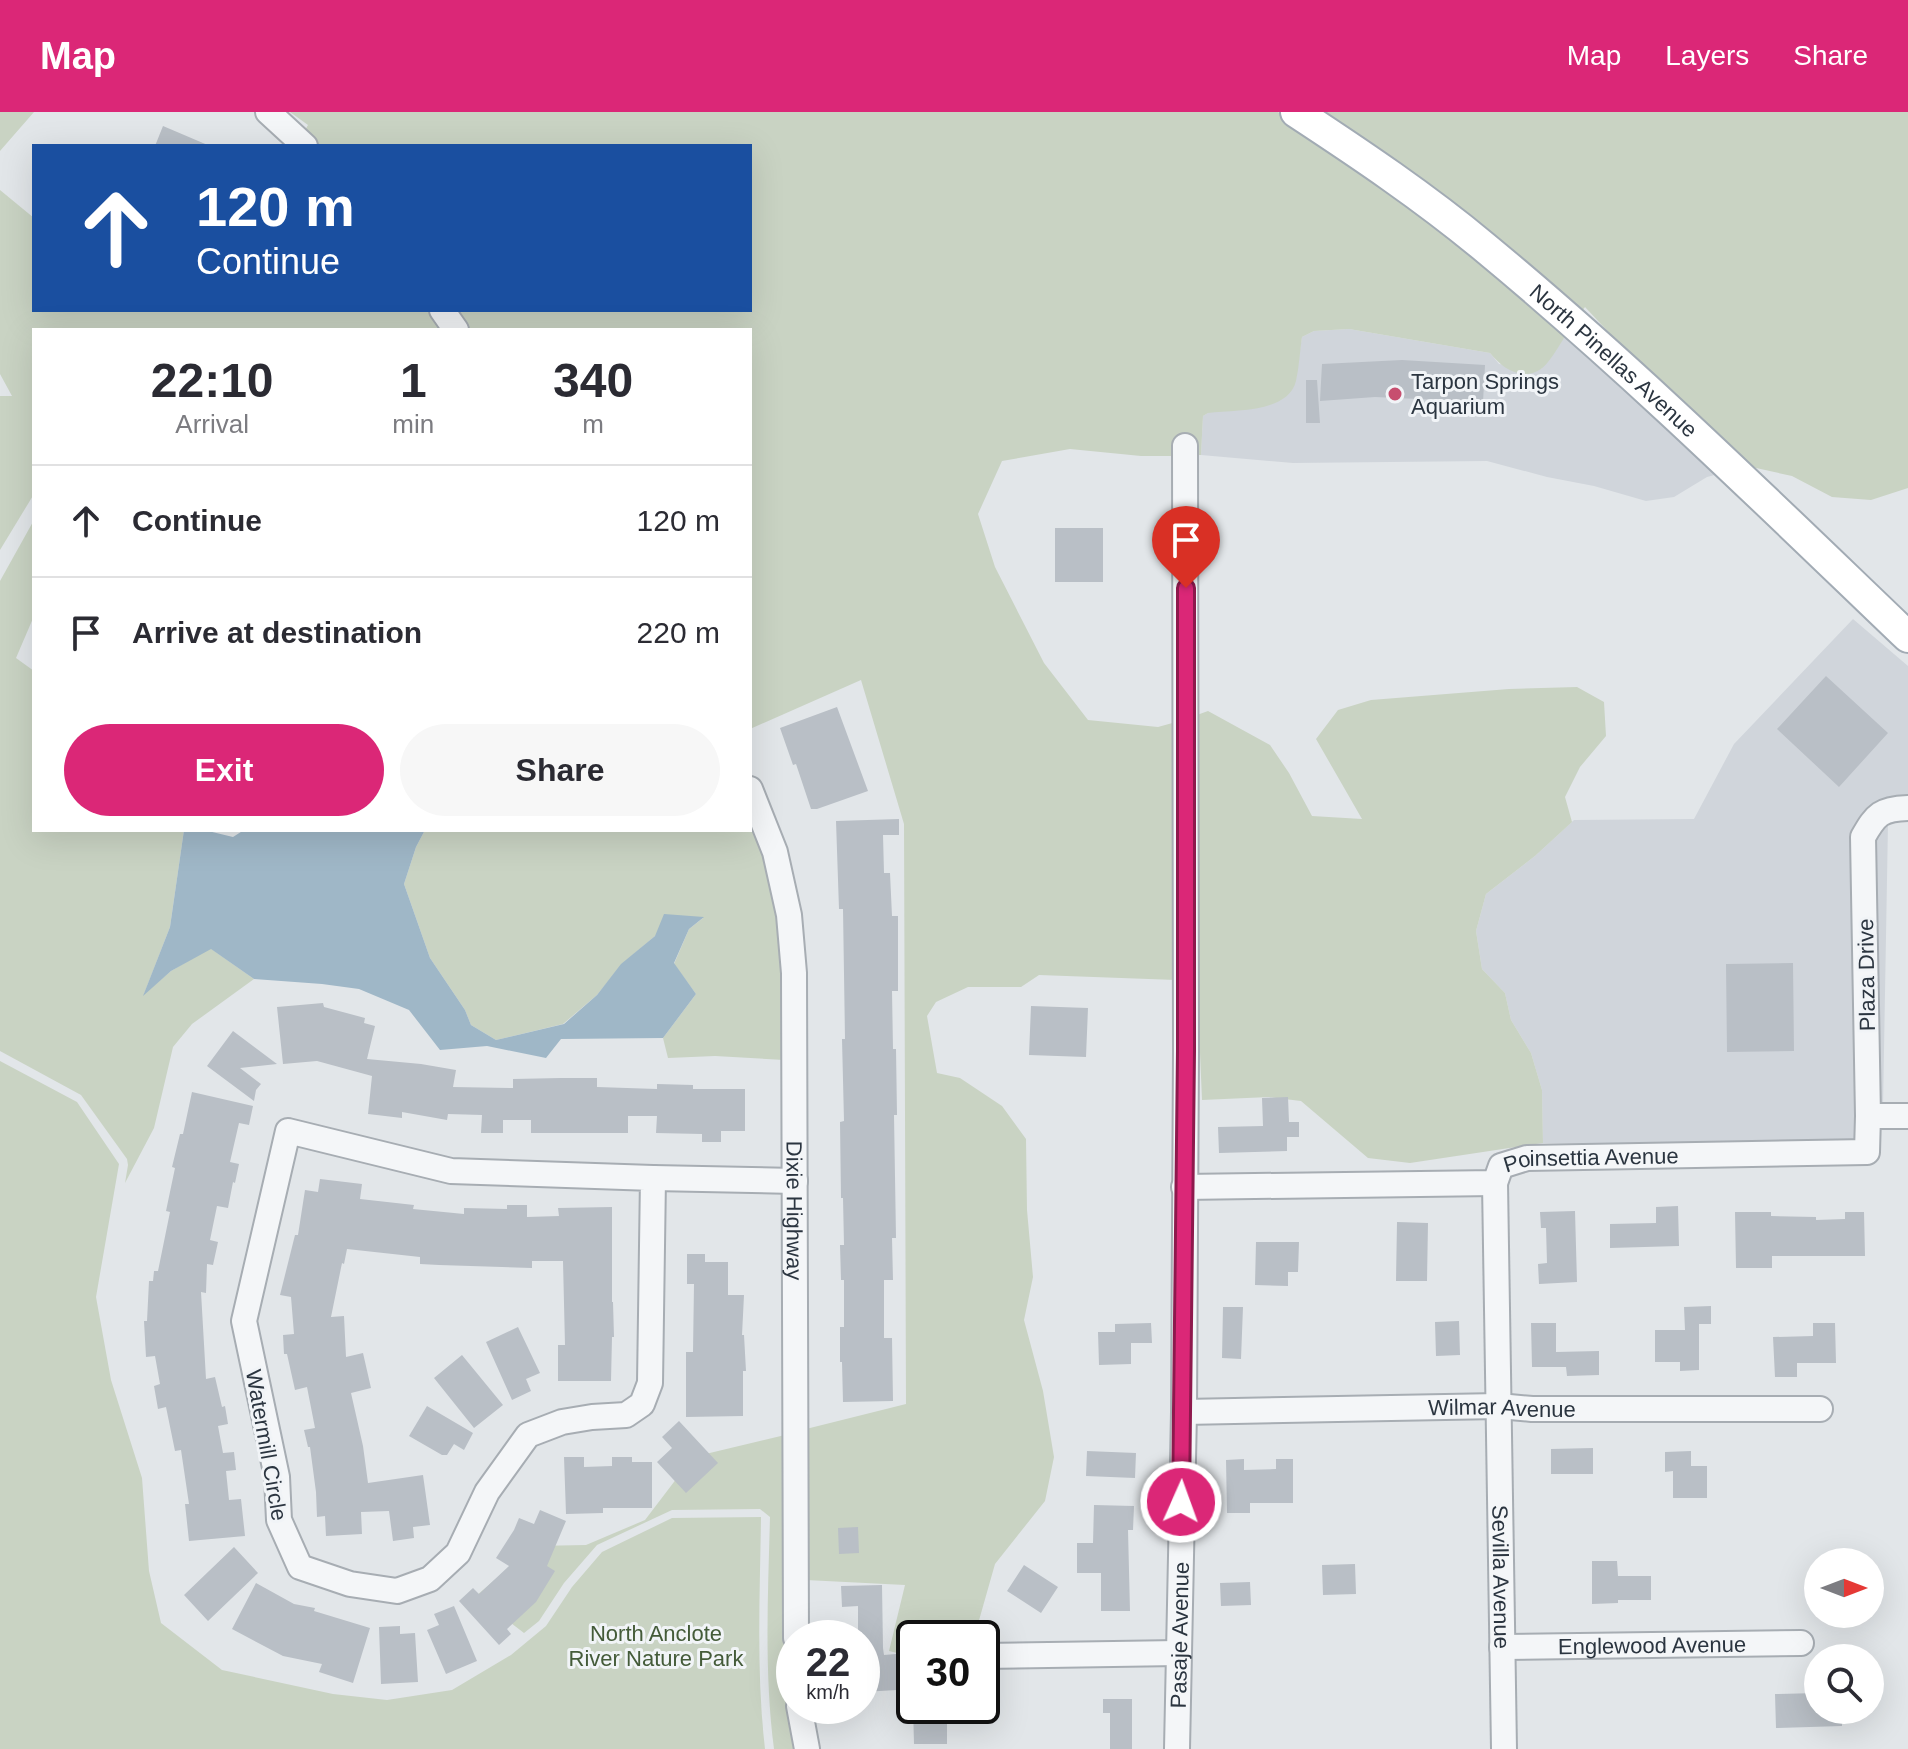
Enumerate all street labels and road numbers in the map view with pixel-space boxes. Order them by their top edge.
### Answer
street label: North Pinellas Avenue [1525,279,1702,442]
street label: Plaza Drive [1853,919,1880,1031]
street label: Dixie Highway [782,1141,807,1280]
street label: Poinsettia Avenue [1500,1143,1679,1178]
street label: Watermill Circle [241,1367,292,1523]
street label: Wilmar Avenue [1428,1394,1576,1422]
street label: Sevilla Avenue [1487,1505,1514,1649]
street label: Pasaje Avenue [1166,1562,1194,1709]
street label: Englewood Avenue [1558,1632,1746,1659]

